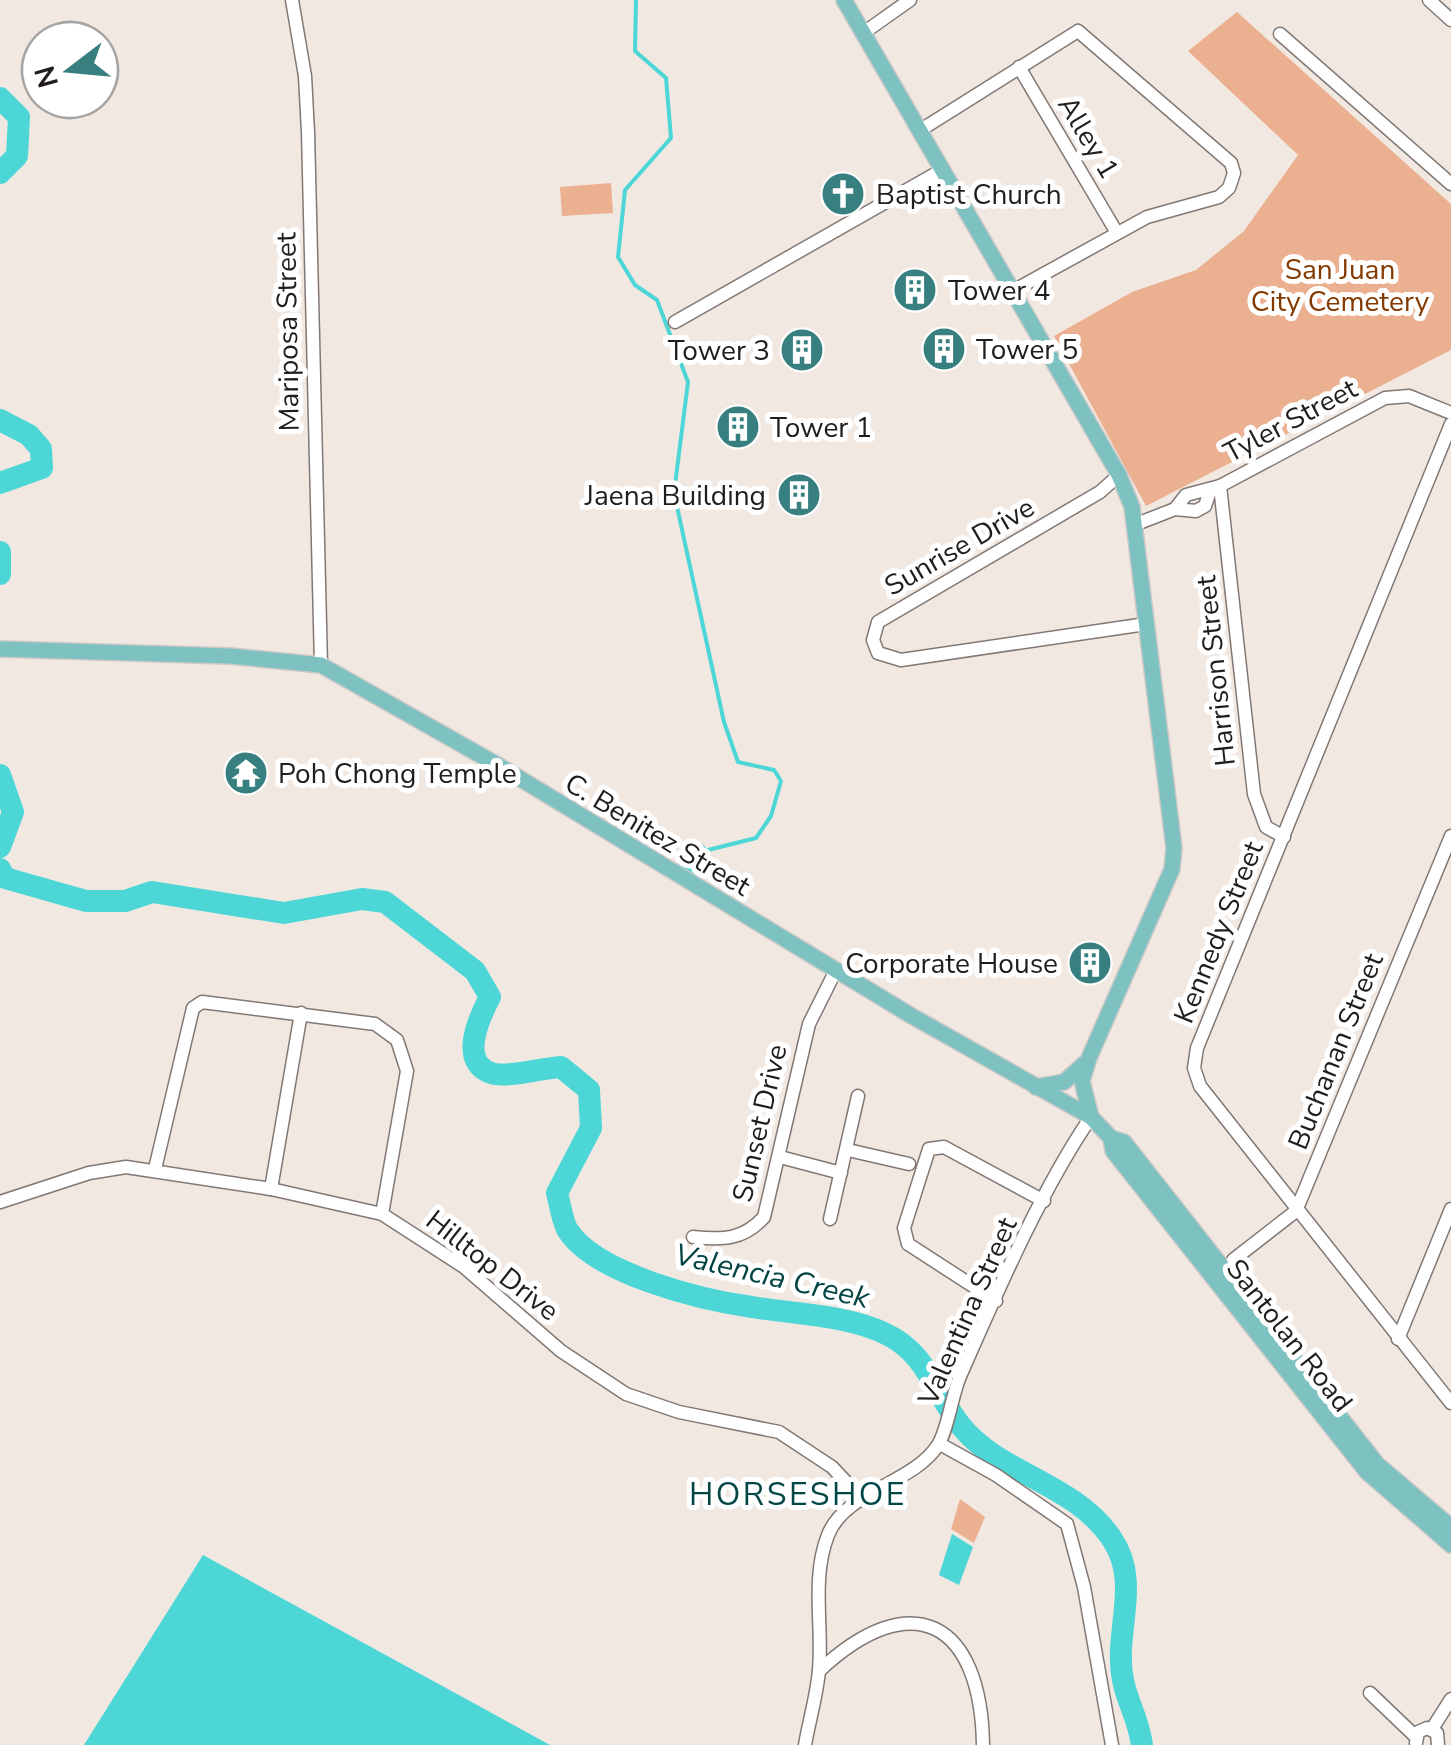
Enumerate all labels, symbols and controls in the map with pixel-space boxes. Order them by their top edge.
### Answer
north arrow [20,20,120,120]
text: N [26,61,68,92]
street label: Alley 1 [1049,89,1128,186]
church icon: Baptist Church [820,171,866,217]
place label: Baptist Church [876,176,1062,214]
street label: Mariposa Street [267,232,309,432]
park label: San Juan City Cemetery [1251,251,1430,321]
building icon: Tower 4 [892,267,938,313]
place label: Tower 4 [948,272,1050,310]
building icon: Tower 5 [921,326,967,372]
building icon: Tower 3 [779,327,825,373]
place label: Tower 5 [976,331,1078,369]
place label: Tower 3 [668,332,770,370]
street label: Tyler Street [1217,370,1364,472]
building icon: Tower 1 [715,404,761,450]
place label: Tower 1 [770,409,872,447]
building icon: Jaena Building [776,472,822,518]
place label: Jaena Building [584,477,766,515]
street label: Sunrise Drive [878,489,1041,605]
street label: Harrison Street [1187,574,1245,768]
temple icon: Poh Chong Temple [223,750,269,796]
place label: Poh Chong Temple [278,755,517,793]
street label: C. Benitez Street [558,764,757,905]
street label: Kennedy Street [1165,836,1273,1029]
building icon: Corporate House [1067,940,1113,986]
place label: Corporate House [845,945,1058,983]
street label: Buchanan Street [1279,947,1393,1155]
street label: Sunset Drive [723,1041,797,1206]
street label: Hilltop Drive [418,1202,567,1330]
street label: Valentina Street [909,1211,1026,1412]
water label: Valencia Creek [670,1234,874,1319]
street label: Santolan Road [1217,1251,1361,1420]
district label: HORSESHOE [689,1473,907,1516]

